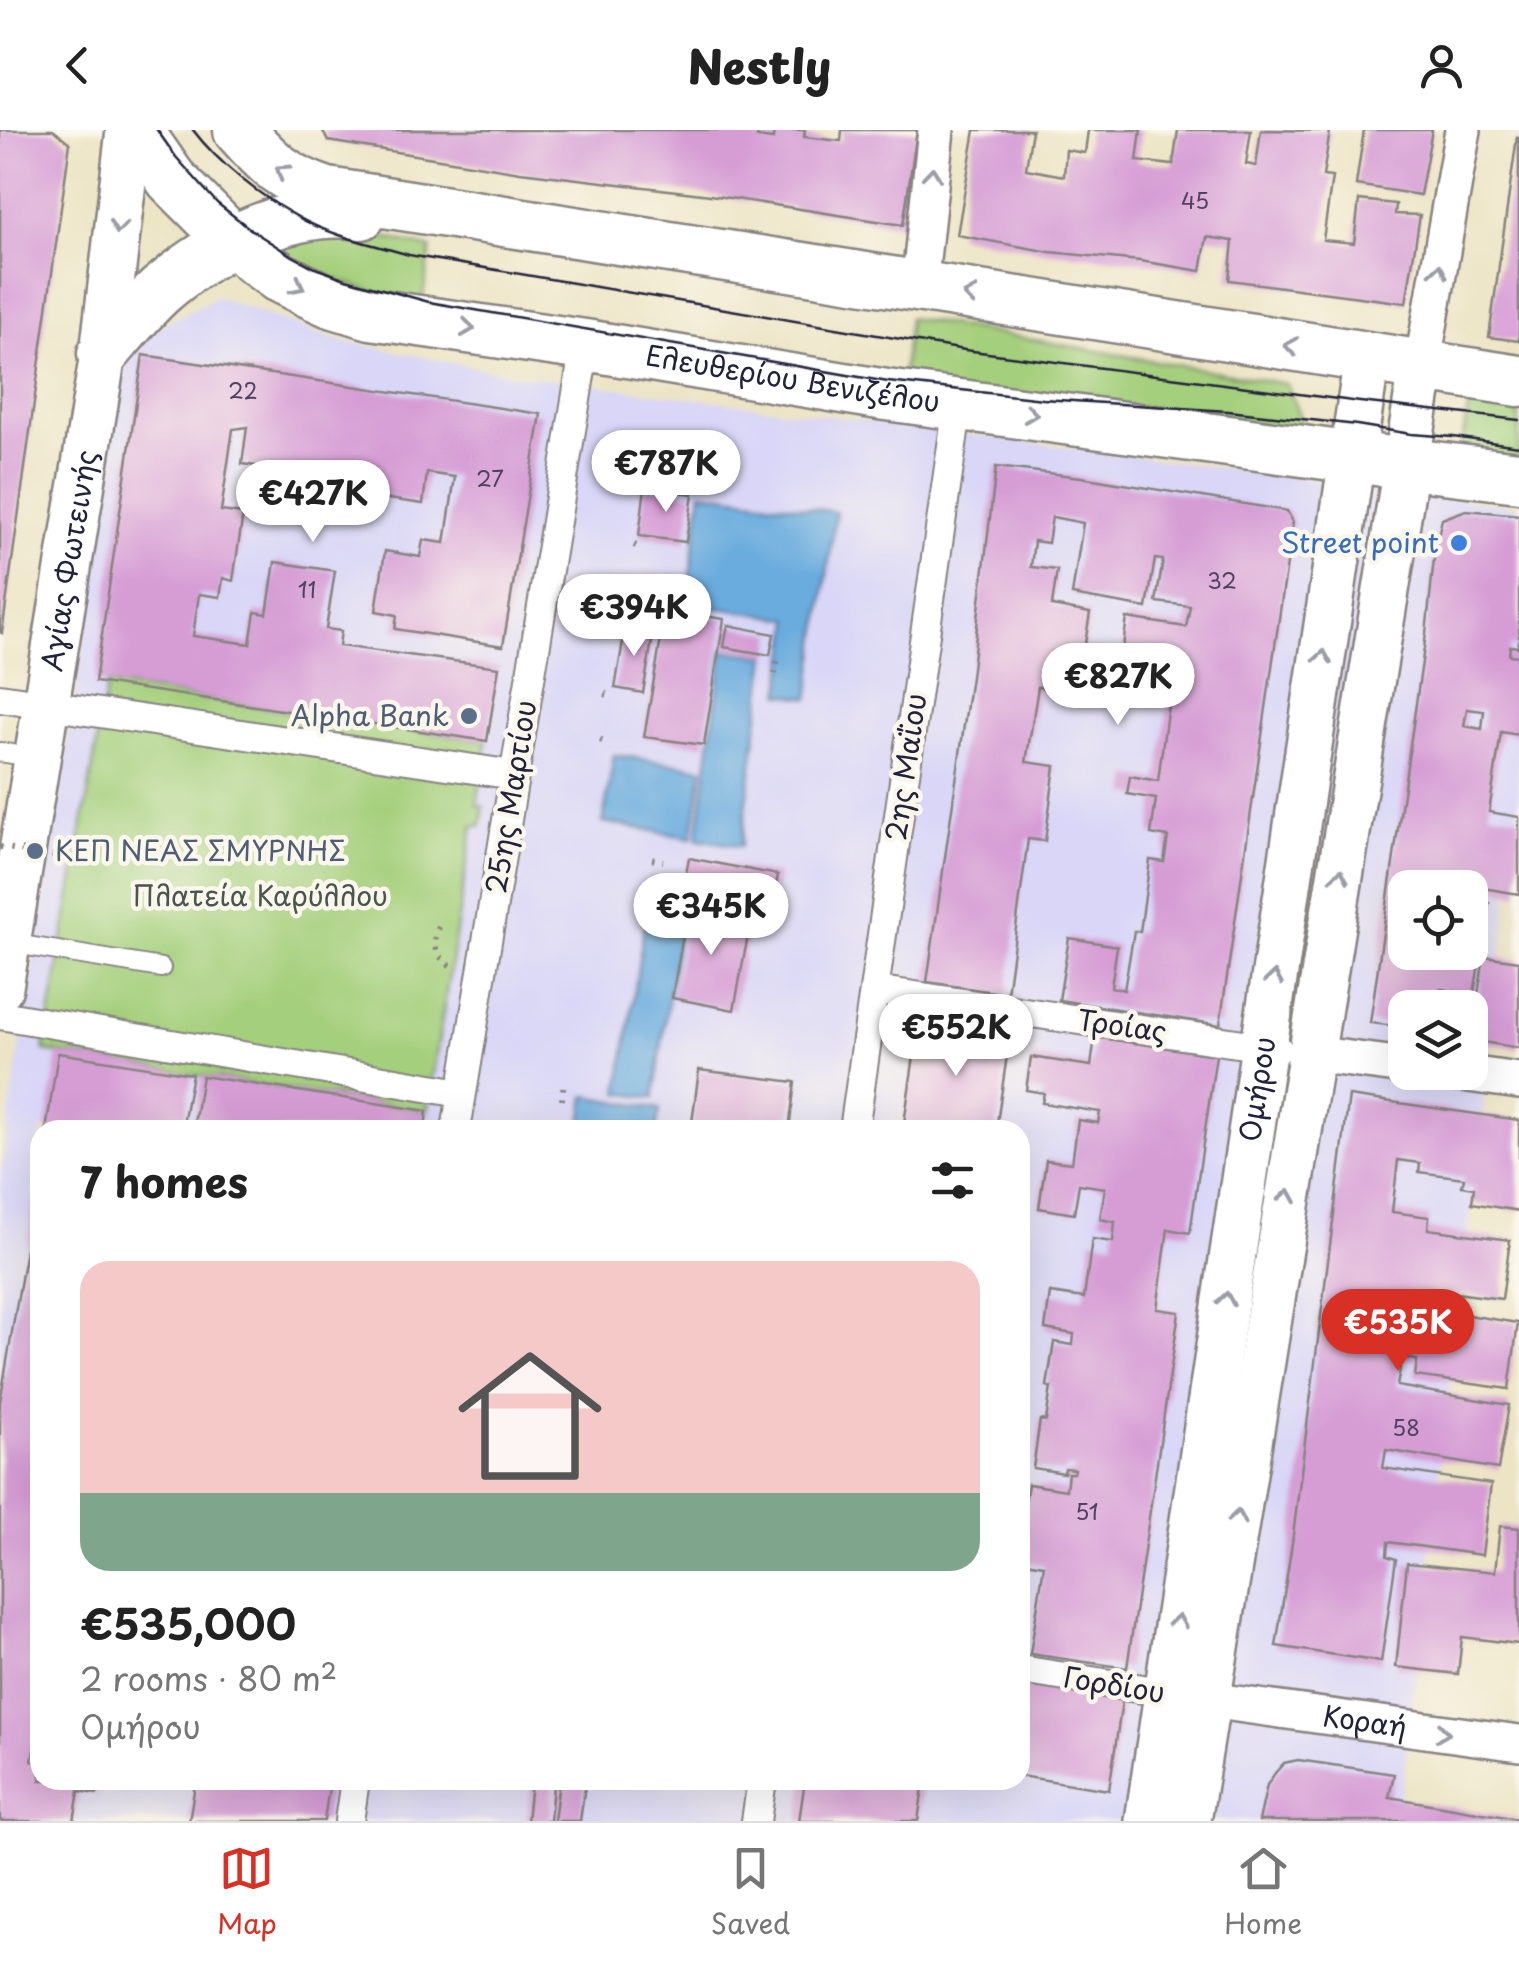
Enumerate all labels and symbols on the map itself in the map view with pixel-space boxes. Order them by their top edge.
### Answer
one-way arrow [274,165,292,184]
one-way arrow [921,165,942,181]
house number: 45 [1181,183,1209,216]
one-way arrow [108,219,129,235]
one-way arrow [1427,262,1448,279]
one-way arrow [287,274,305,293]
one-way arrow [962,285,978,306]
one-way arrow [460,316,476,337]
street label: Ελευθερίου Βενιζέλου [643,332,943,422]
one-way arrow [1283,336,1299,357]
house number: 22 [228,373,258,406]
one-way arrow [1023,402,1040,423]
pin: €787K [596,430,736,515]
street label: Αγίας Φωτεινής [29,447,107,674]
pin: €427K [243,460,383,545]
house number: 27 [476,461,504,494]
place label: Street point [1281,520,1439,563]
marker: Street point [1448,532,1470,554]
house number: 32 [1207,563,1237,596]
house number: 11 [298,572,316,605]
pin: €394K [564,574,704,659]
pin: €827K [1048,643,1188,728]
one-way arrow [1311,648,1332,665]
street label: 2ης Μαΐου [873,690,936,843]
place label: Alpha Bank [291,693,449,736]
street label: 25ης Μαρτίου [473,697,546,897]
marker: Alpha Bank [458,705,480,727]
place label: ΚΕΠ ΝΕΑΣ ΣΜΥΡΝΗΣ [55,828,346,871]
marker: ΚΕΠ ΝΕΑΣ ΣΜΥΡΝΗΣ [24,840,46,862]
one-way arrow [1329,867,1350,884]
park label: Πλατεία Καρύλλου [132,873,388,916]
pin: €345K [641,873,781,958]
one-way arrow [1263,970,1284,986]
pin: €552K [886,994,1026,1079]
street label: Τροίας [1075,997,1170,1052]
street label: Ομήρου [1227,1033,1285,1144]
one-way arrow [1277,1188,1298,1205]
pin: €535K [1328,1289,1468,1374]
one-way arrow [1215,1291,1236,1308]
house number: 58 [1392,1410,1420,1443]
house number: 51 [1075,1494,1099,1527]
one-way arrow [1226,1509,1247,1526]
one-way arrow [1167,1612,1188,1629]
street label: Γορδίου [1060,1654,1168,1713]
street label: Κοραή [1320,1693,1410,1747]
one-way arrow [1435,1721,1451,1742]

